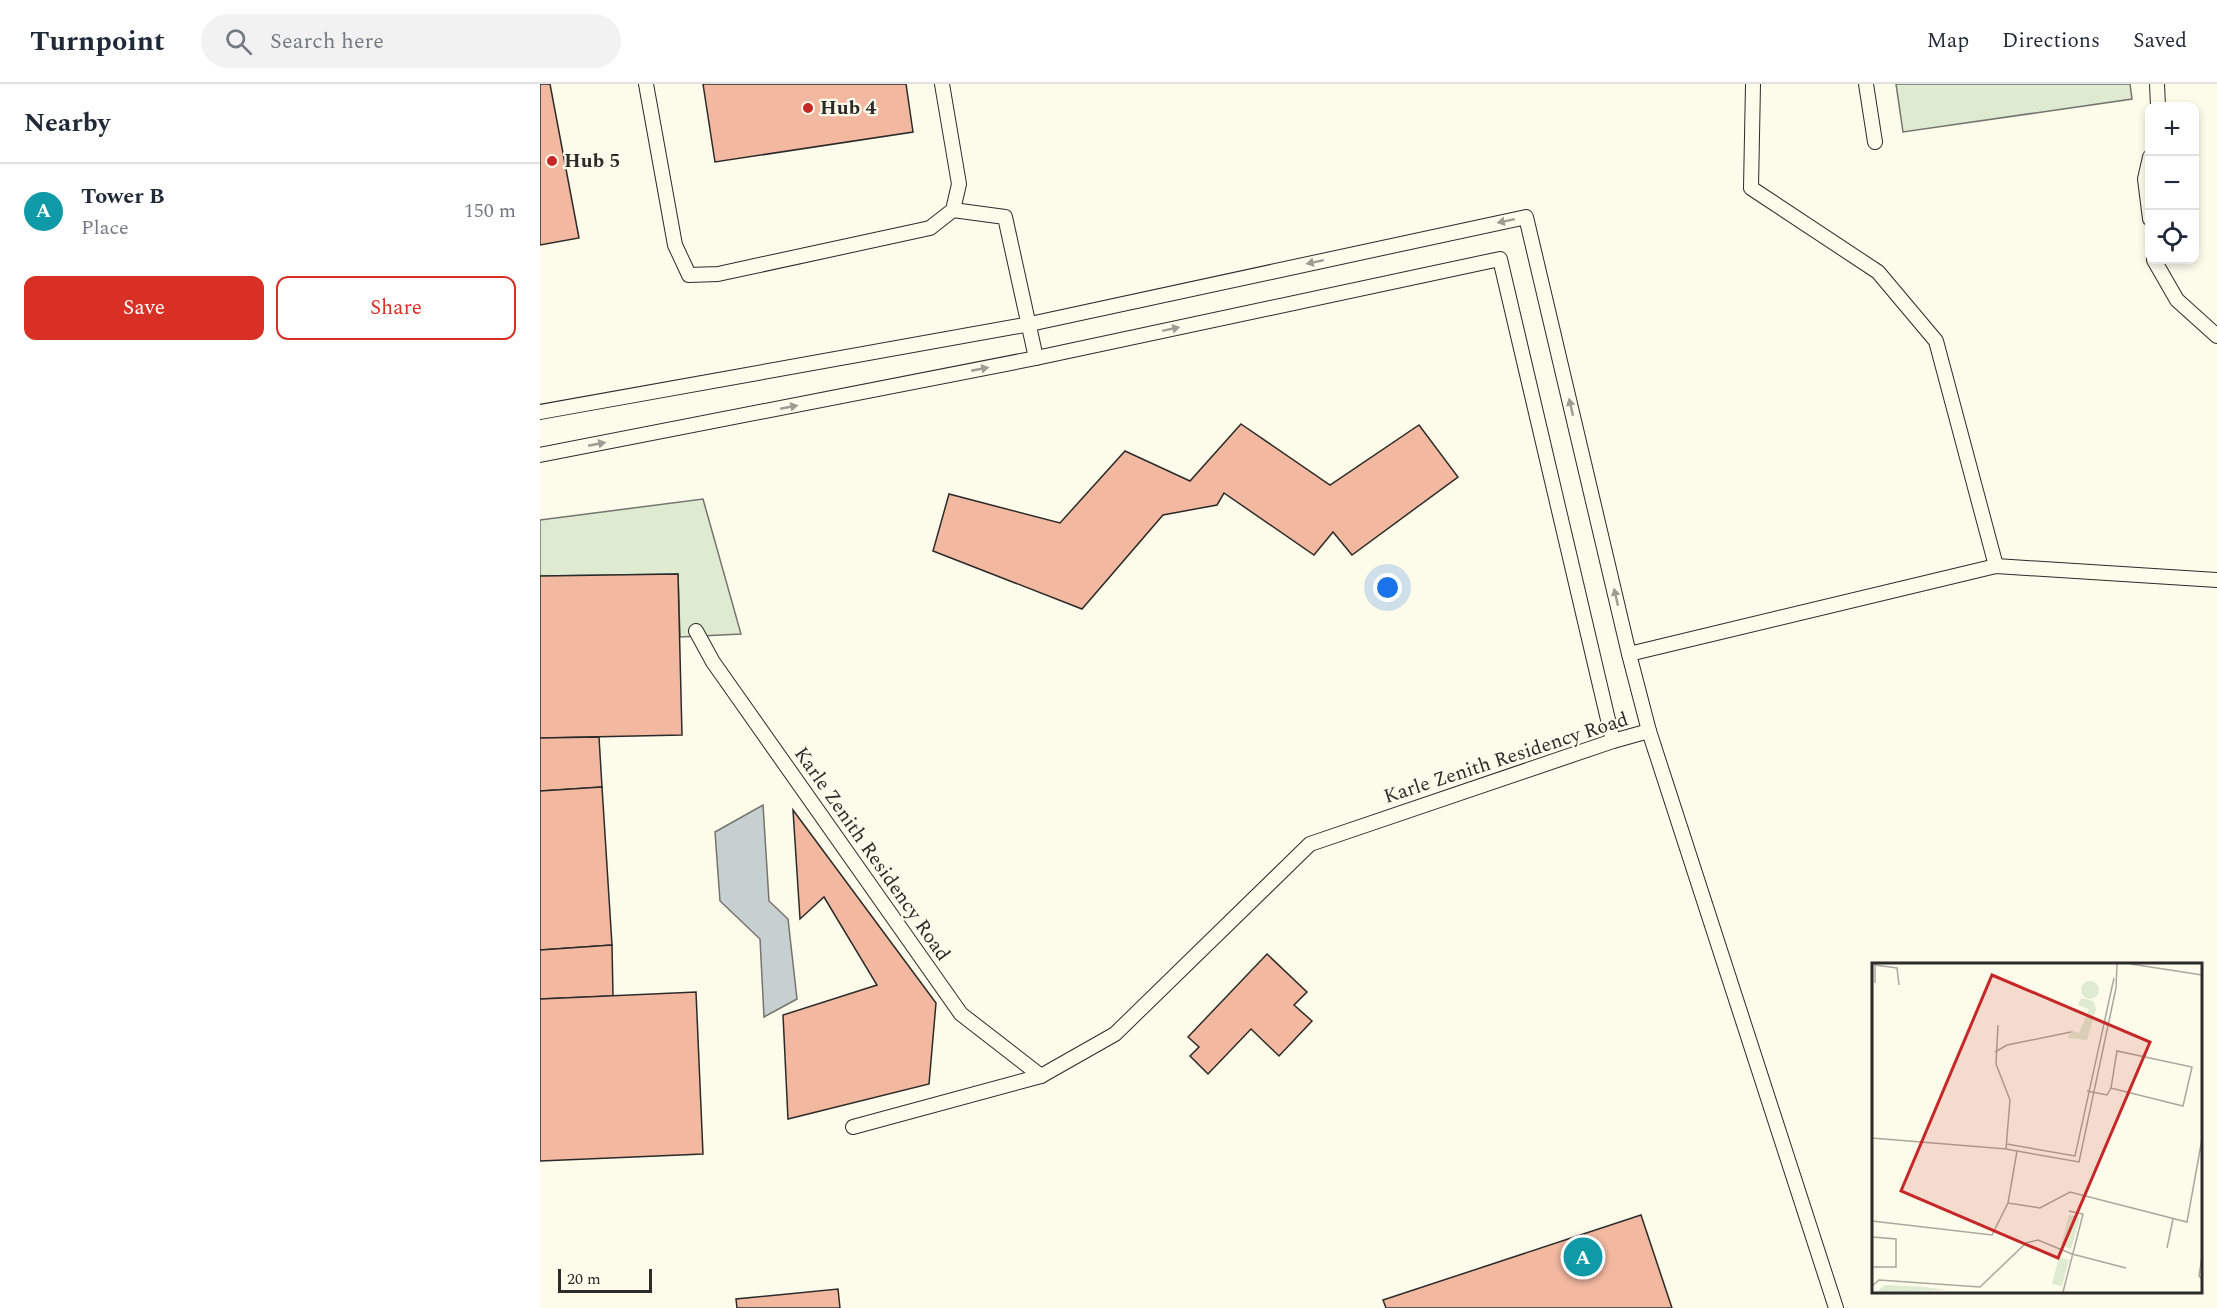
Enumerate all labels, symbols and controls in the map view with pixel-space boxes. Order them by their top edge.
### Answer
search box [201,14,621,68]
text: Turnpoint [30,20,165,63]
icon: search [222,25,255,58]
text: Search here [270,25,384,58]
text: Map [1927,25,1969,57]
text: Directions [2002,25,2100,57]
text: Saved [2133,25,2187,57]
place label: Hub 4 [820,93,876,123]
marker: Hub 4 [801,101,815,115]
map controls [2145,102,2199,264]
button: + [2145,102,2199,156]
text: Nearby [24,103,110,143]
place label: Hub 5 [564,146,620,176]
marker: Hub 5 [545,154,559,168]
button: − [2145,156,2199,210]
text: Tower B [81,180,165,213]
text: A [36,196,51,226]
text: 150 m [464,196,516,226]
button: locate [2145,210,2199,264]
text: Place [81,213,129,243]
one-way arrow [1497,217,1515,227]
one-way arrow [1306,258,1325,268]
button: Save [24,276,264,340]
button: Share [276,276,516,340]
one-way arrow [1162,324,1180,334]
one-way arrow [971,364,990,373]
one-way arrow [1565,398,1575,417]
one-way arrow [780,402,799,411]
one-way arrow [588,439,607,448]
your location [1373,573,1402,602]
one-way arrow [1610,588,1620,606]
street label: Karle Zenith Residency Road [1380,704,1632,812]
street label: Karle Zenith Residency Road [786,741,958,967]
inset map [1872,963,2202,1293]
pin: A [1564,1234,1602,1280]
scale bar [558,1266,652,1294]
text: 20 m [567,1267,601,1291]

